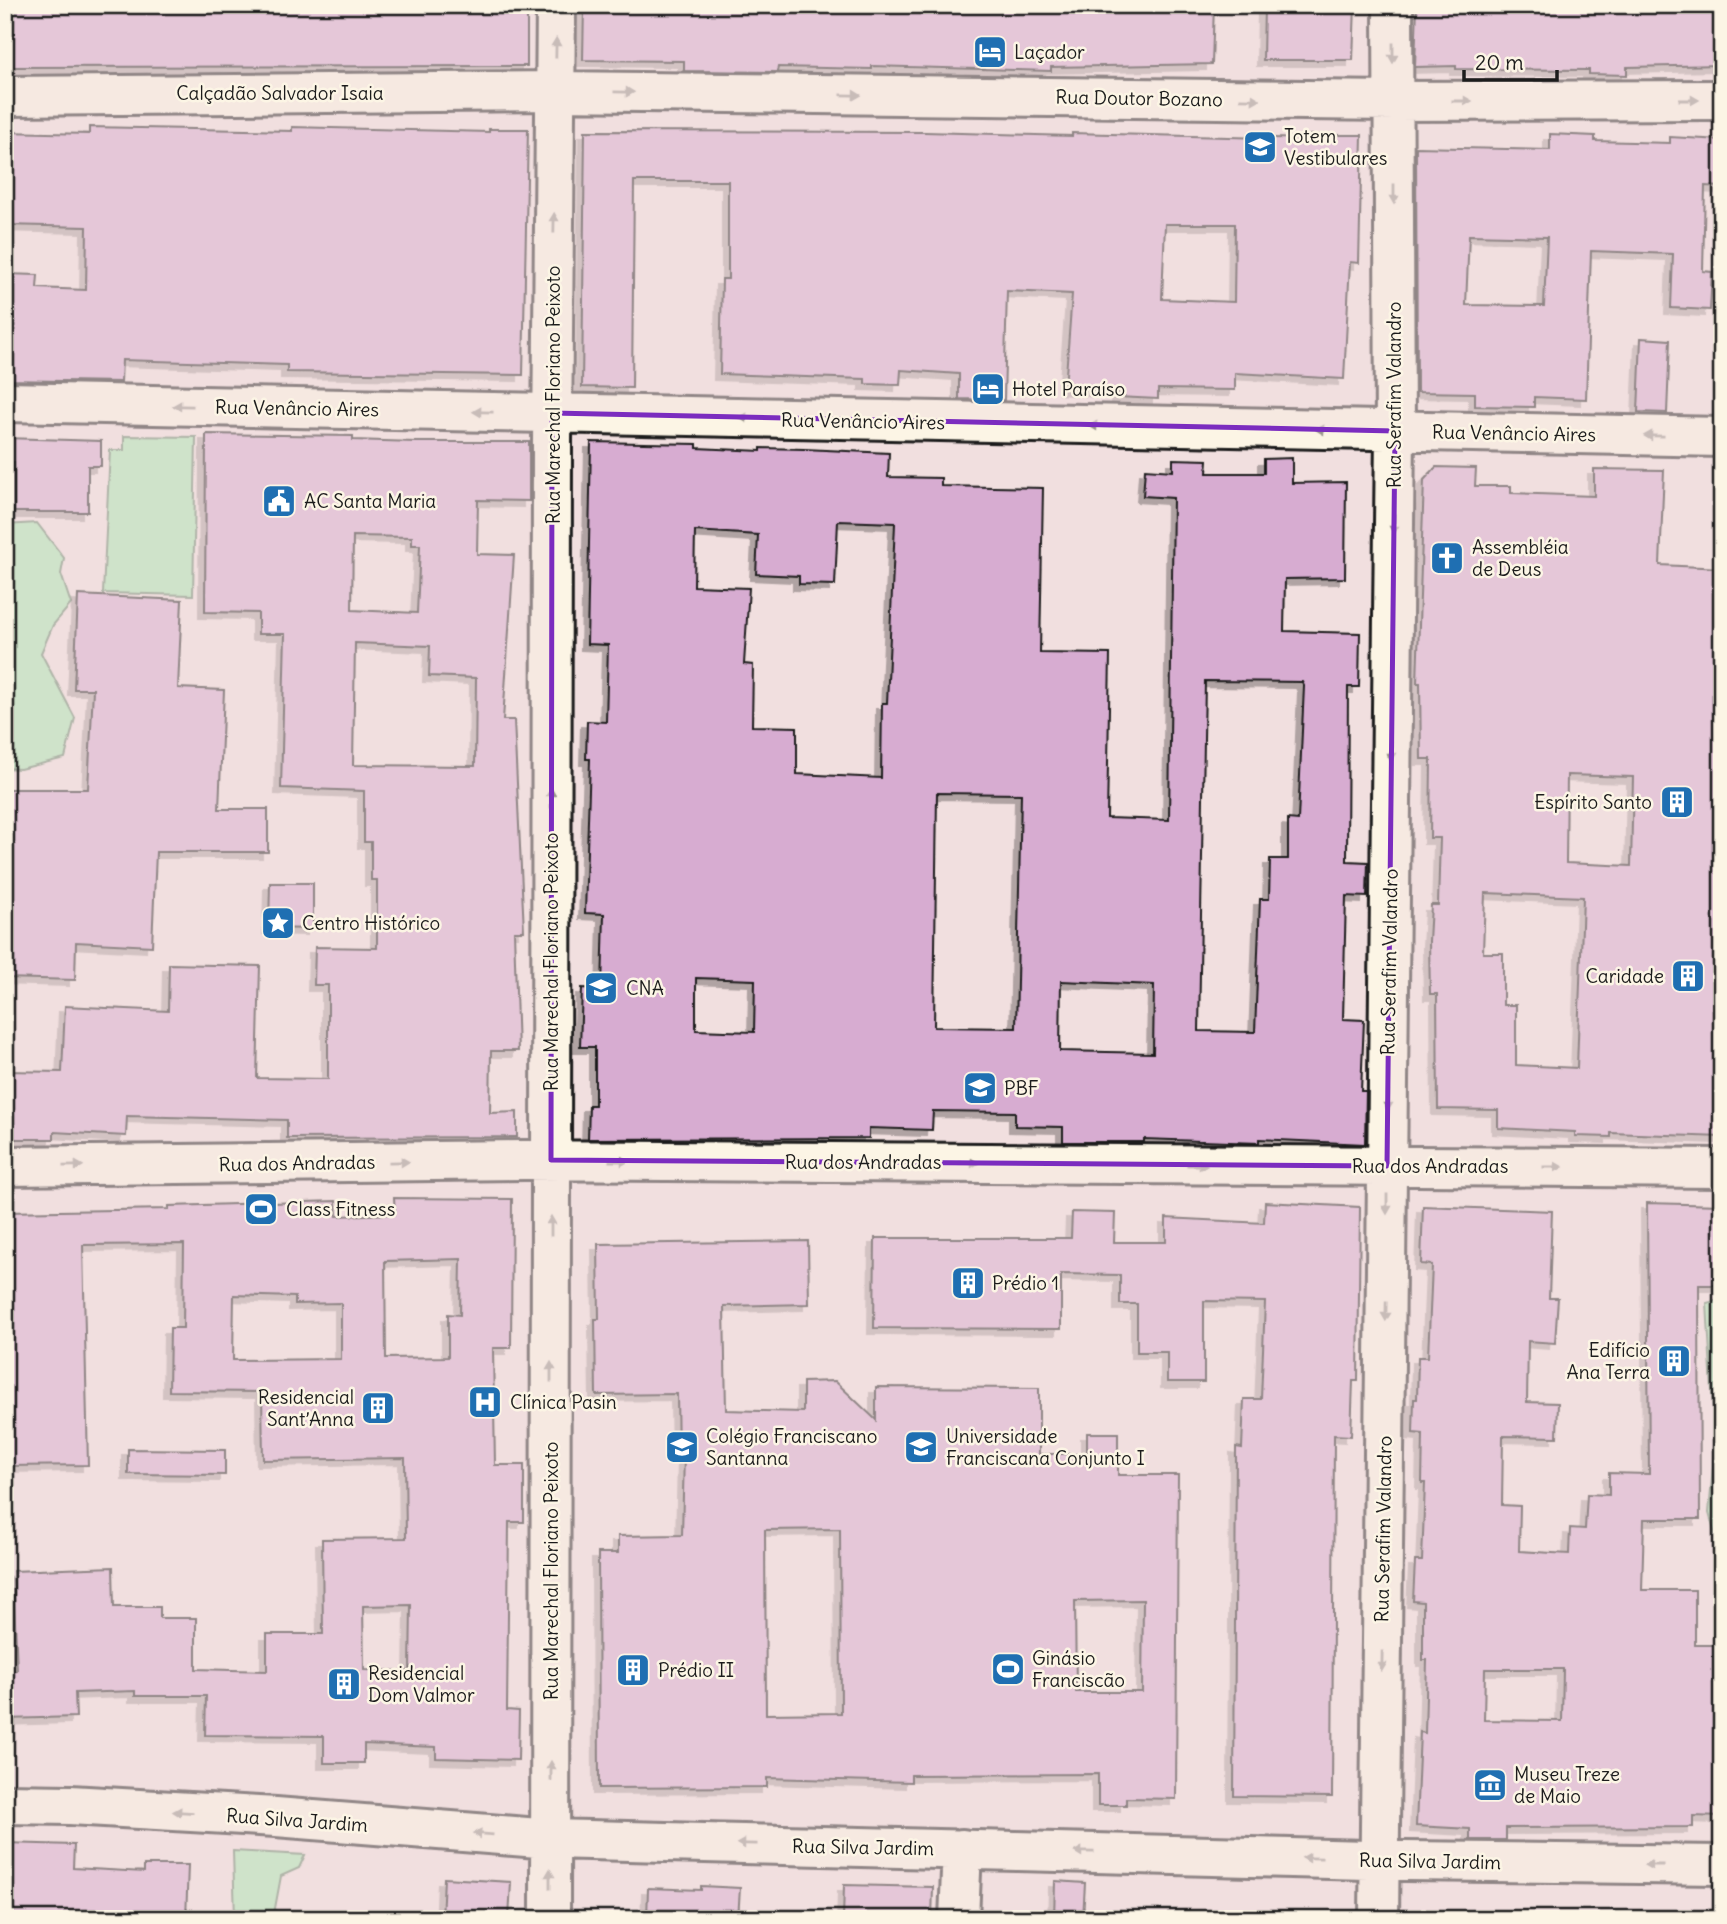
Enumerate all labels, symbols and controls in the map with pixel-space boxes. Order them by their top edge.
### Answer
hotel icon: Laçador [971,33,1009,71]
one-way arrow [550,37,562,59]
scale bar [1464,38,1557,82]
place label: Laçador [1014,40,1085,64]
one-way arrow [1387,42,1399,64]
text: 20 m [1475,49,1524,76]
street label: Calçadão Salvador Isaia [176,81,384,105]
street label: Rua Doutor Bozano [1055,85,1223,111]
one-way arrow [613,86,635,98]
one-way arrow [840,89,862,101]
one-way arrow [1239,93,1261,105]
one-way arrow [1451,95,1473,107]
one-way arrow [1679,95,1701,106]
place label: Totem Vestibulares [1284,124,1387,170]
school or university icon: Totem Vestibulares [1241,128,1279,166]
one-way arrow [1388,183,1400,205]
one-way arrow [548,211,560,233]
street label: Rua Marechal Floriano Peixoto [541,266,565,524]
street label: Rua Serafim Valandro [1382,302,1406,488]
hotel icon: Hotel Paraíso [969,370,1007,408]
place label: Hotel Paraíso [1012,377,1125,401]
street label: Rua Venâncio Aires [215,395,379,421]
one-way arrow [171,400,193,411]
one-way arrow [472,406,494,418]
street label: Rua Venâncio Aires [781,408,945,434]
one-way arrow [738,412,760,424]
one-way arrow [1088,420,1110,432]
street label: Rua Venâncio Aires [1432,420,1596,446]
one-way arrow [1315,424,1337,436]
one-way arrow [1642,430,1664,441]
public building icon: AC Santa Maria [260,482,298,520]
place label: AC Santa Maria [304,489,436,513]
one-way arrow [1388,513,1400,535]
place label: Assembléia de Deus [1472,535,1569,581]
church icon: Assembléia de Deus [1428,539,1466,577]
one-way arrow [1385,740,1397,762]
building icon: Espírito Santo [1658,783,1696,821]
one-way arrow [545,787,557,809]
place label: Espírito Santo [1534,790,1652,814]
street label: Rua Marechal Floriano Peixoto [539,833,563,1091]
street label: Rua Serafim Valandro [1375,868,1403,1056]
place icon: Centro Histórico [259,904,297,942]
place label: Centro Histórico [302,911,440,935]
building icon: Caridade [1669,957,1707,995]
place label: Caridade [1586,964,1664,988]
school or university icon: CNA [582,969,620,1007]
place label: CNA [626,976,664,1000]
school or university icon: PBF [961,1069,999,1107]
place label: PBF [1004,1076,1039,1100]
one-way arrow [1382,1090,1393,1112]
street label: Rua dos Andradas [218,1150,376,1176]
street label: Rua dos Andradas [785,1150,941,1174]
street label: Rua dos Andradas [1352,1154,1508,1178]
one-way arrow [608,1155,630,1167]
one-way arrow [388,1156,410,1167]
one-way arrow [958,1157,980,1169]
one-way arrow [1186,1159,1208,1171]
one-way arrow [63,1160,85,1172]
one-way arrow [1542,1161,1564,1173]
sports icon: Class Fitness [242,1190,280,1228]
one-way arrow [1381,1193,1392,1215]
place label: Class Fitness [286,1197,395,1221]
one-way arrow [545,1214,557,1236]
building icon: Prédio 1 [949,1264,987,1302]
place label: Prédio 1 [992,1271,1059,1295]
one-way arrow [1380,1300,1392,1322]
place label: Edifício Ana Terra [1566,1338,1650,1384]
building icon: Edifício Ana Terra [1655,1342,1693,1380]
one-way arrow [545,1361,557,1383]
hospital icon: Clínica Pasin [466,1383,504,1421]
place label: Residencial Sant’Anna [258,1385,354,1431]
building icon: Residencial Sant’Anna [359,1389,397,1427]
place label: Clínica Pasin [510,1390,617,1414]
place label: Colégio Franciscano Santanna [706,1424,878,1470]
place label: Universidade Franciscana Conjunto I [946,1424,1145,1470]
school or university icon: Colégio Franciscano Santanna [663,1428,701,1466]
school or university icon: Universidade Franciscana Conjunto I [902,1428,940,1466]
street label: Rua Serafim Valandro [1369,1435,1397,1623]
street label: Rua Marechal Floriano Peixoto [539,1442,563,1700]
place label: Ginásio Franciscão [1032,1646,1125,1692]
sports icon: Ginásio Franciscão [989,1650,1027,1688]
one-way arrow [1376,1650,1388,1672]
building icon: Prédio II [614,1651,652,1689]
place label: Prédio II [658,1658,734,1682]
place label: Residencial Dom Valmor [368,1661,475,1707]
building icon: Residencial Dom Valmor [325,1665,363,1703]
one-way arrow [545,1760,557,1782]
place label: Museu Treze de Maio [1514,1762,1620,1808]
museum icon: Museu Treze de Maio [1471,1766,1509,1804]
street label: Rua Silva Jardim [225,1803,369,1837]
one-way arrow [171,1806,193,1817]
one-way arrow [471,1828,493,1839]
street label: Rua Silva Jardim [792,1834,934,1860]
one-way arrow [736,1838,758,1850]
one-way arrow [1073,1847,1095,1858]
street label: Rua Silva Jardim [1359,1848,1501,1874]
one-way arrow [1300,1852,1322,1864]
one-way arrow [1642,1859,1664,1871]
one-way arrow [544,1868,556,1890]

